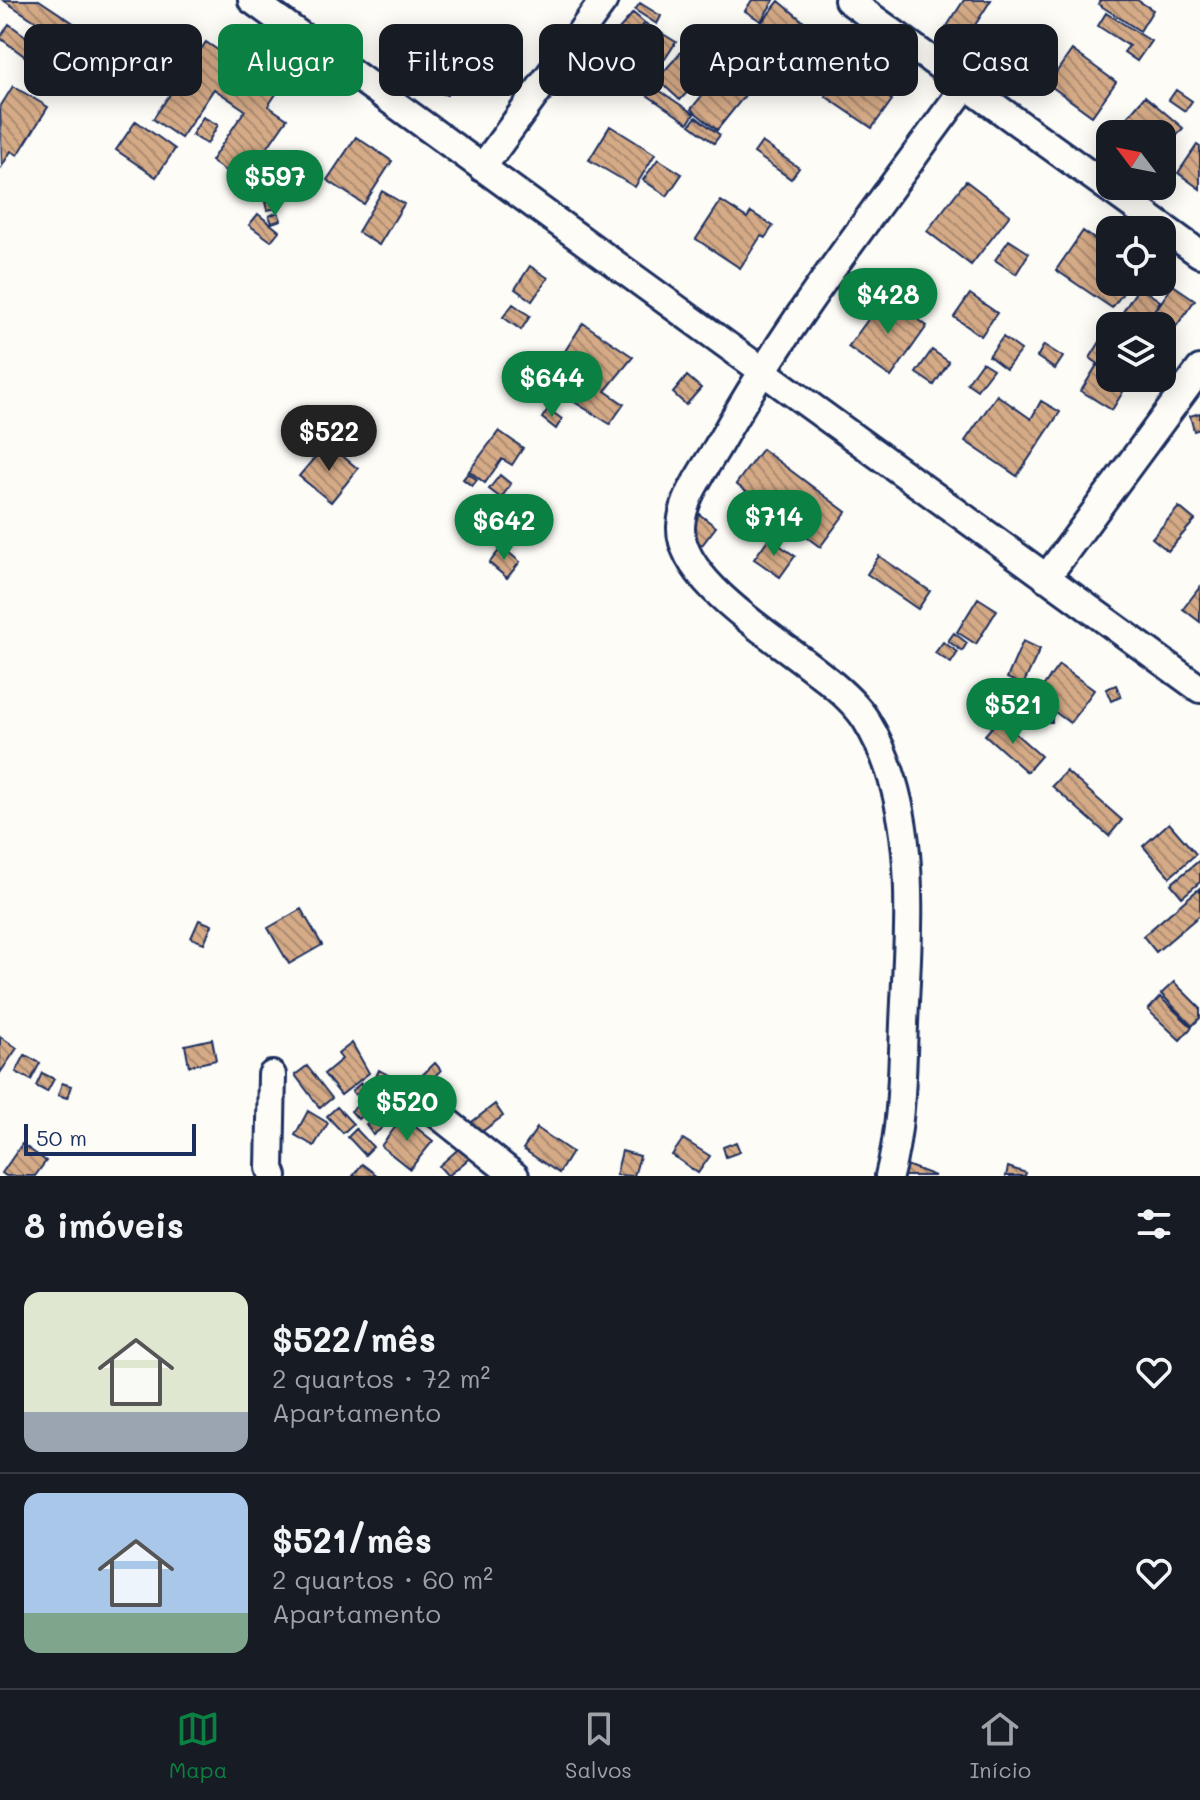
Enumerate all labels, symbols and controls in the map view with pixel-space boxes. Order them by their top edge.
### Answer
chip: Comprar [24,24,202,96]
chip: Alugar [218,24,363,96]
chip: Filtros [379,24,523,96]
chip: Novo [539,24,664,96]
chip: Apartamento [680,24,918,96]
chip: Casa [934,24,1058,96]
north arrow [1096,120,1176,200]
map controls [1096,120,1176,392]
pin: $597 [228,150,322,218]
text: $597 [244,159,306,193]
button: locate [1096,216,1176,296]
pin: $428 [841,268,935,336]
text: $428 [856,277,920,311]
button: layers [1096,312,1176,392]
pin: $644 [505,351,599,419]
text: $644 [520,360,584,394]
pin: $522 [282,405,376,473]
text: $522 [299,414,359,448]
pin: $714 [727,490,821,558]
pin: $642 [457,494,551,562]
text: $714 [745,499,803,533]
text: $642 [473,503,535,537]
pin: $521 [966,678,1060,746]
text: $521 [984,687,1042,721]
pin: $520 [360,1075,454,1143]
text: $520 [376,1084,438,1118]
scale bar [24,1120,196,1156]
text: 50 m [36,1123,87,1152]
text: 8 imóveis [24,1202,184,1247]
icon: filters [1132,1202,1176,1246]
text: $522/mês [272,1316,436,1361]
icon: home [88,1324,184,1420]
icon: heart [1132,1350,1176,1394]
text: 2 quartos · 72 m² [272,1361,490,1395]
text: Apartamento [272,1395,441,1429]
text: $521/mês [272,1517,432,1562]
icon: home [88,1525,184,1621]
icon: heart [1132,1551,1176,1595]
text: 2 quartos · 60 m² [272,1562,493,1596]
text: Apartamento [272,1596,441,1630]
tab: Mapa [169,1707,227,1784]
tab: Salvos [565,1707,632,1784]
tab: Início [970,1707,1031,1784]

